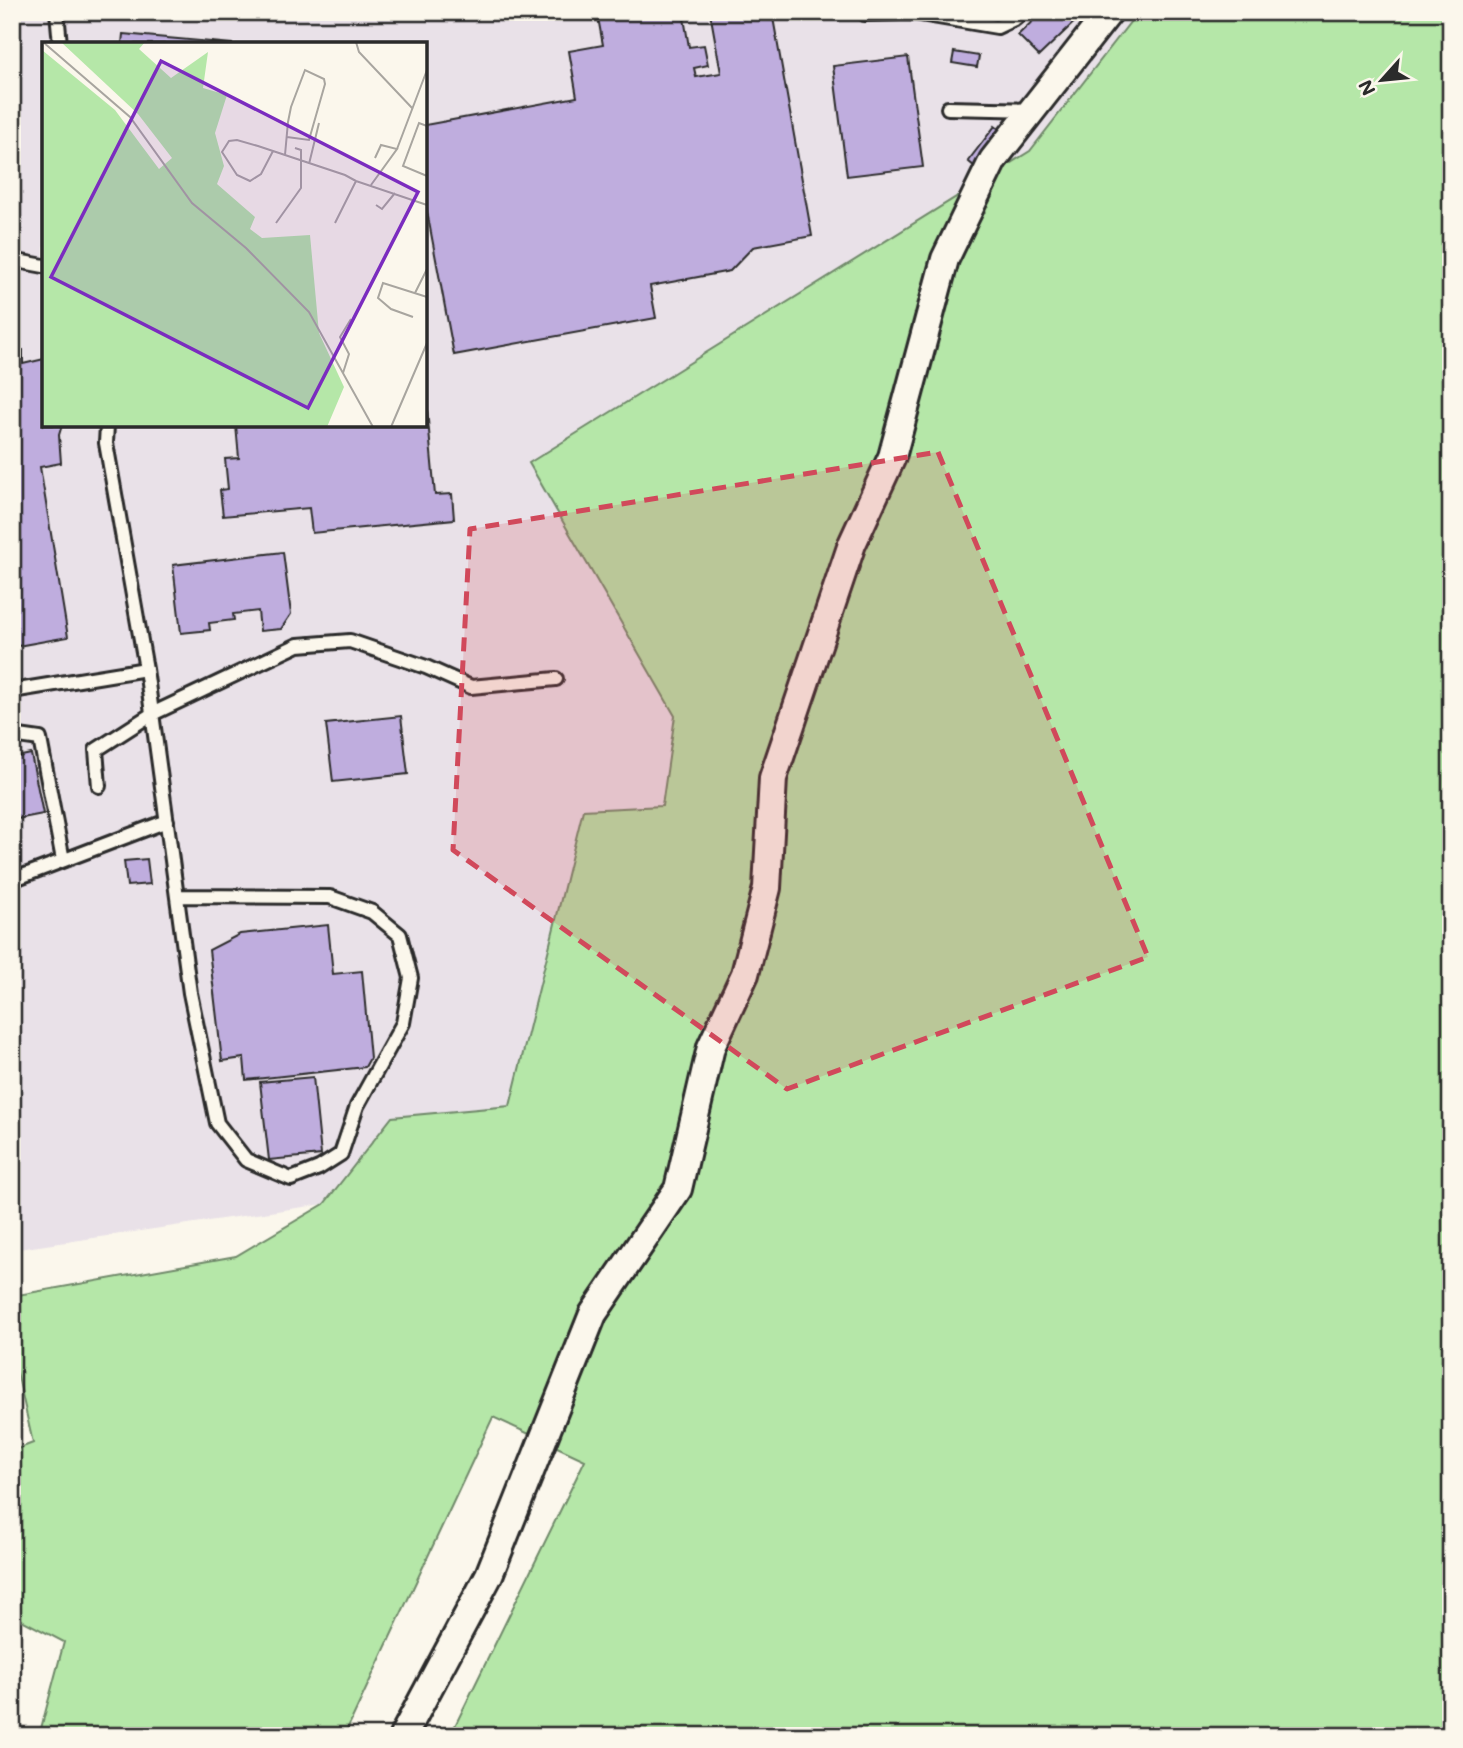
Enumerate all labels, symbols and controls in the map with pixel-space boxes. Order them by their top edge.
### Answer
inset map [42,42,427,427]
north arrow [1348,46,1418,116]
text: N [1352,76,1381,100]

